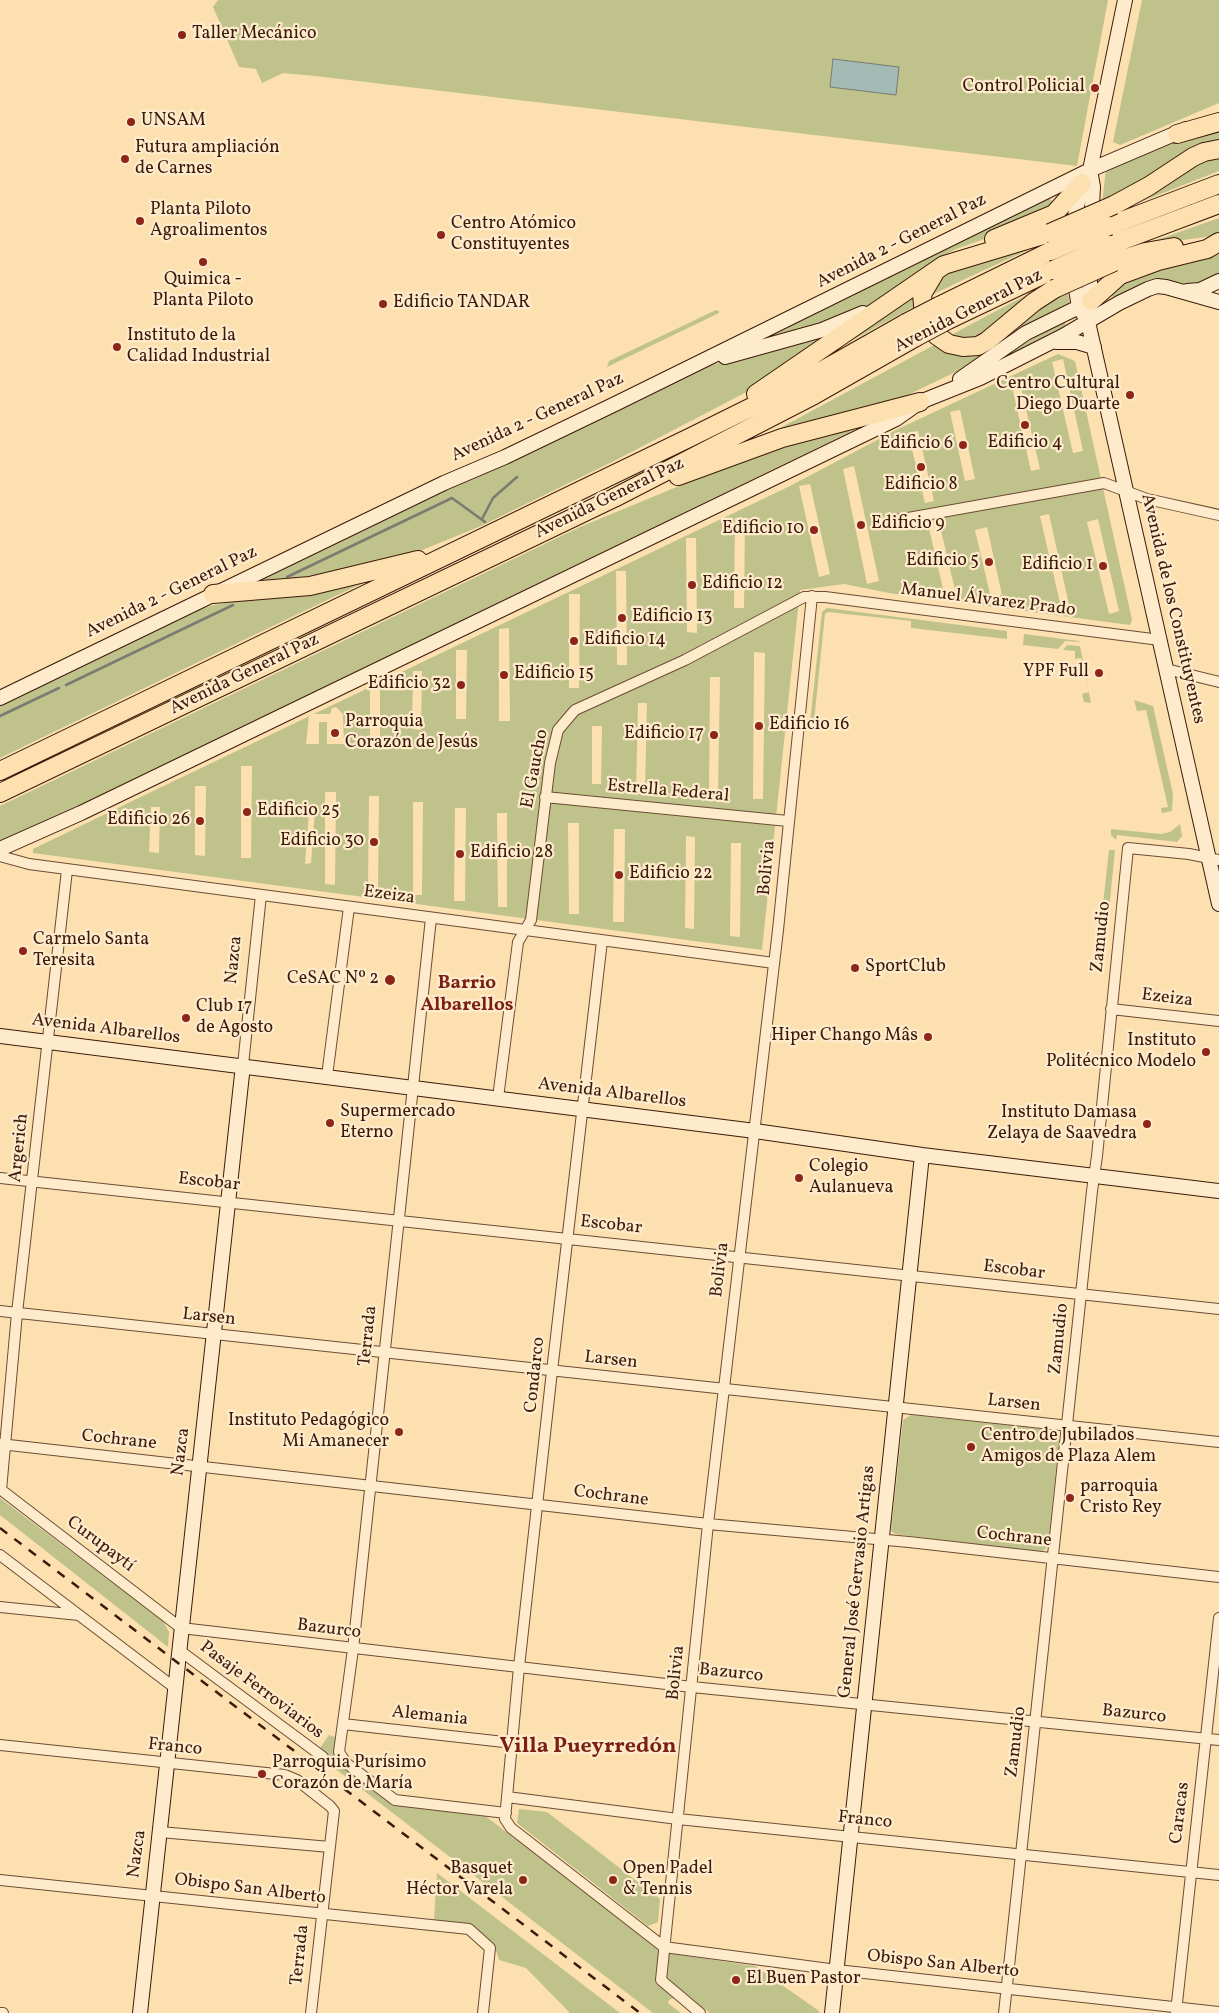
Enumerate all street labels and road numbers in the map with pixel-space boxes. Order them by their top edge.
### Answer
street label: Avenida 2 - General Paz [814,190,990,294]
street label: Avenida General Paz [891,265,1047,359]
street label: Avenida 2 - General Paz [448,369,628,467]
street label: Avenida General Paz [532,454,688,544]
street label: Avenida de los Constituyentes [1135,492,1209,726]
street label: Avenida 2 - General Paz [83,542,261,644]
street label: Manuel Álvarez Prado [899,580,1077,622]
street label: Avenida General Paz [167,630,323,720]
street label: El Gaucho [518,728,554,810]
street label: Estrella Federal [606,776,730,808]
street label: Bolivia [755,840,781,896]
street label: Ezeiza [362,882,416,910]
street label: Zamudio [1088,900,1116,974]
street label: Nazca [222,935,248,985]
street label: Ezeiza [1140,985,1194,1013]
street label: Avenida Albarellos [31,1010,181,1050]
street label: Avenida Albarellos [537,1074,687,1114]
street label: Argerich [6,1112,34,1184]
street label: Escobar [177,1169,241,1197]
street label: Escobar [579,1212,643,1240]
street label: Bolivia [707,1241,735,1299]
street label: Escobar [982,1256,1046,1286]
street label: Zamudio [1046,1302,1074,1376]
street label: Larsen [181,1304,237,1332]
street label: Terrada [355,1305,383,1367]
street label: Condarco [521,1336,551,1414]
street label: Larsen [583,1347,639,1375]
street label: Larsen [986,1390,1042,1418]
street label: Cochrane [80,1426,158,1456]
street label: Nazca [168,1427,196,1477]
street label: General José Gervasio Artigas [835,1465,881,1699]
street label: Cochrane [572,1482,650,1512]
street label: Curupaytí [62,1512,138,1578]
street label: Cochrane [975,1523,1053,1553]
street label: Bazurco [296,1615,362,1645]
street label: Pasaje Ferroviarios [195,1637,327,1745]
street label: Bolivia [663,1644,691,1702]
street label: Bazurco [698,1660,764,1688]
street label: Bazurco [1101,1701,1167,1729]
street label: Alemania [391,1702,469,1732]
street label: Zamudio [1002,1705,1032,1779]
street label: Franco [147,1734,203,1762]
street label: Caracas [1167,1781,1195,1845]
street label: Franco [837,1807,893,1835]
street label: Nazca [124,1829,152,1879]
street label: Obispo San Alberto [173,1870,327,1910]
street label: Terrada [287,1924,315,1986]
street label: Obispo San Alberto [866,1946,1020,1984]

